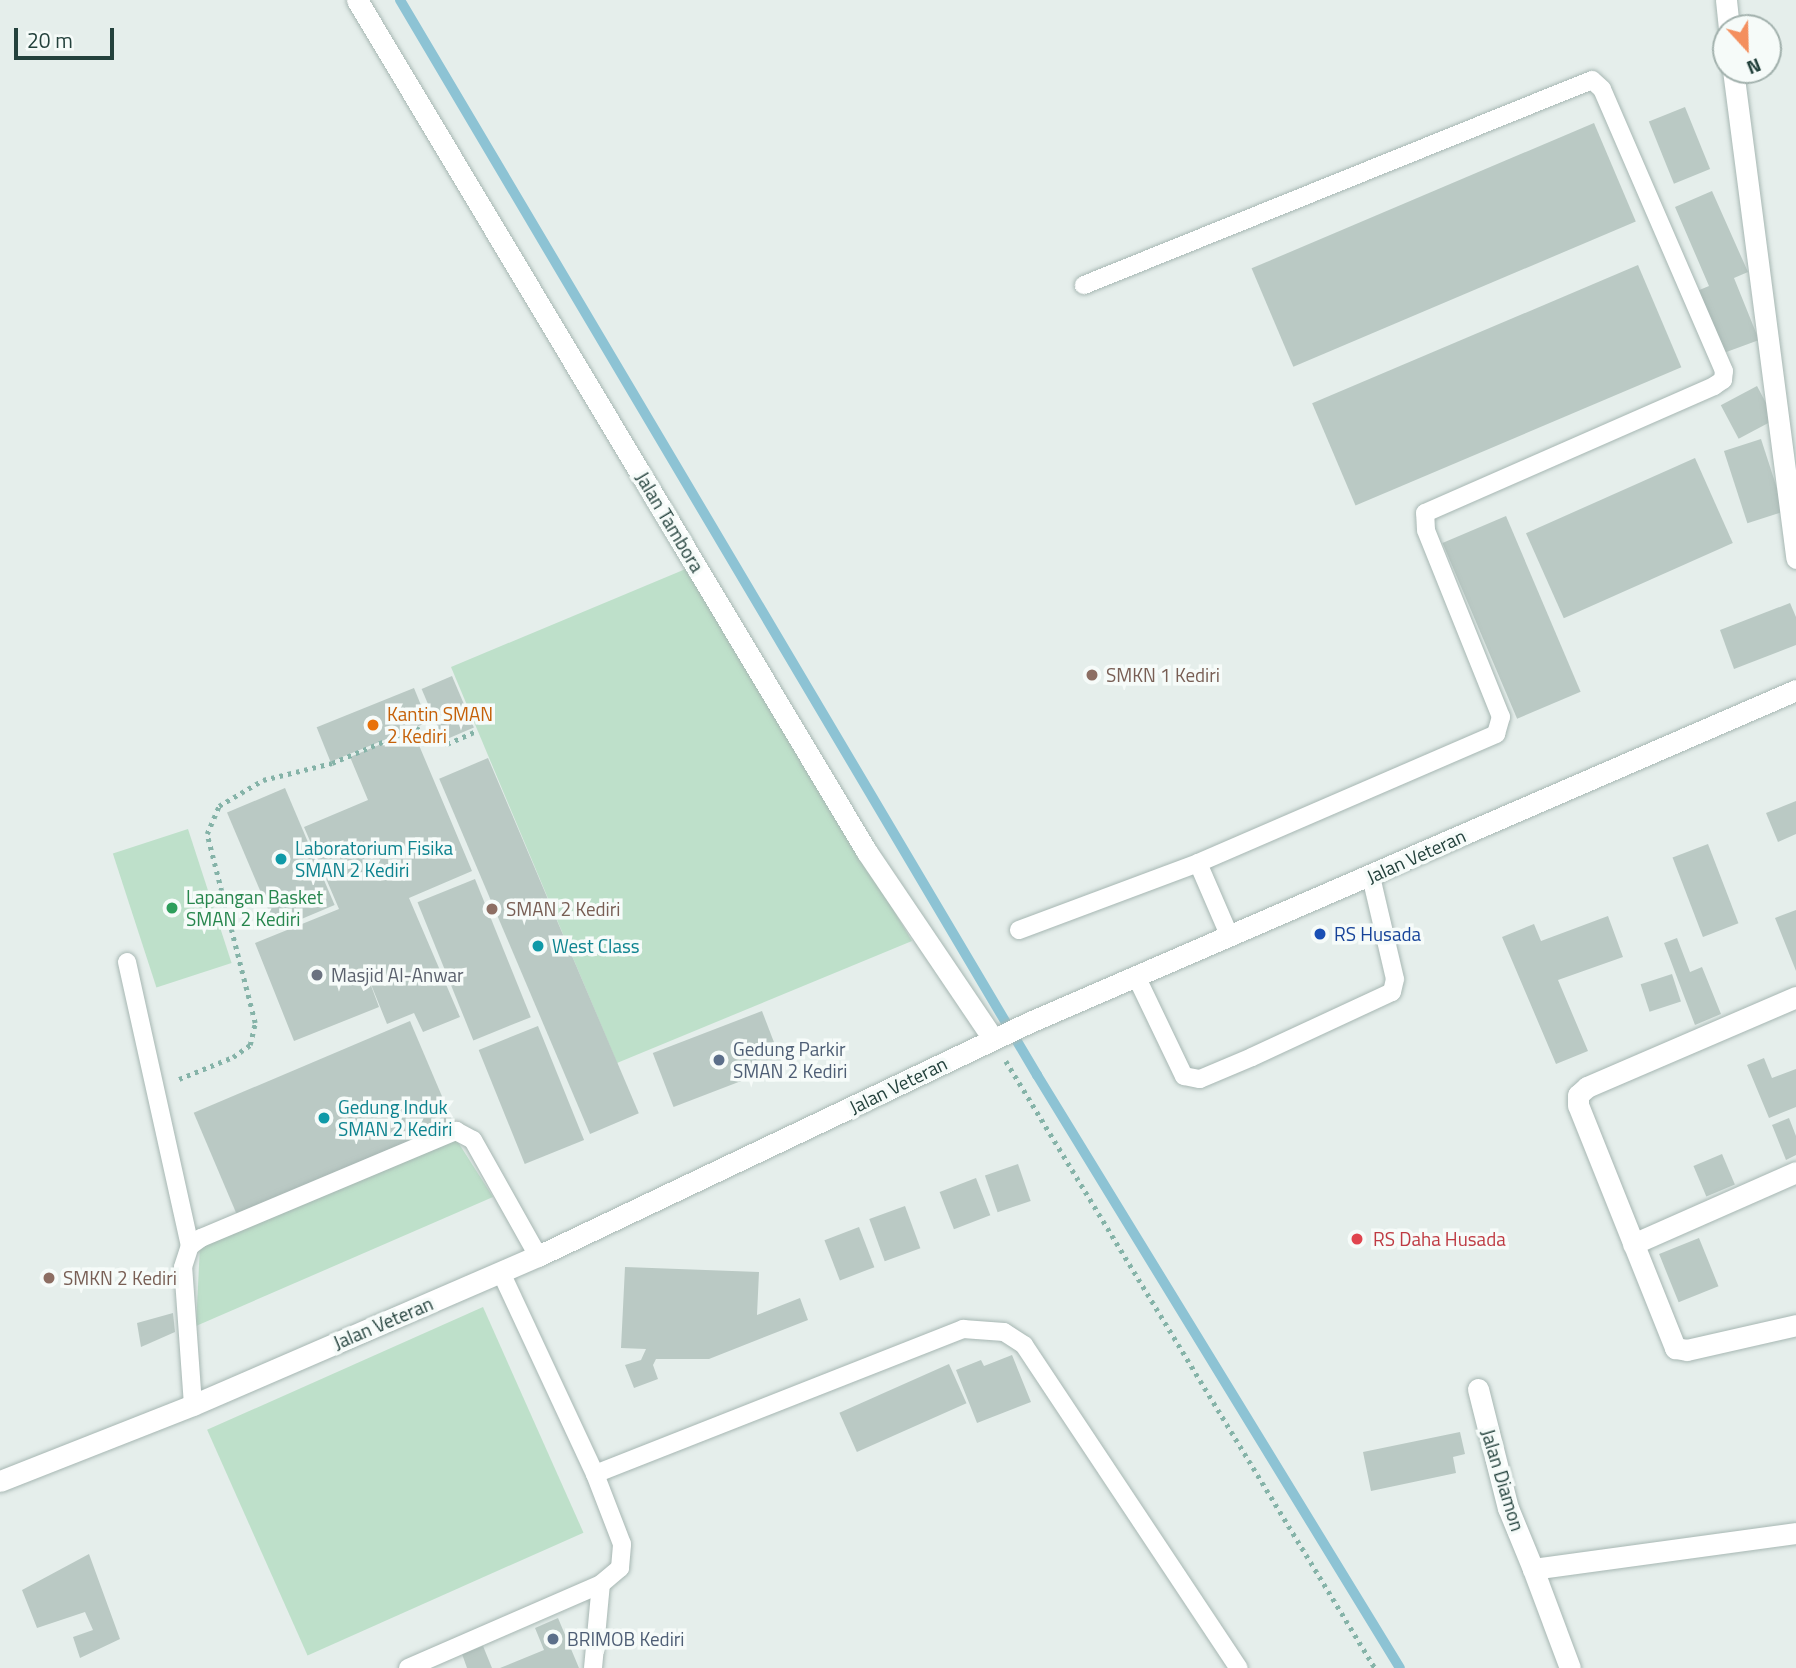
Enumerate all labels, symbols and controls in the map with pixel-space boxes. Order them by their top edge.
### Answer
scale bar [18,14,117,58]
north arrow [1712,14,1782,84]
text: 20 m [27,24,73,56]
text: N [1743,51,1766,83]
street label: Jalan Tambora [631,468,709,576]
place label: SMKN 1 Kediri [1106,664,1220,686]
marker: SMKN 1 Kediri [1084,667,1100,683]
place label: Kantin SMAN 2 Kediri [387,703,493,747]
marker: Kantin SMAN 2 Kediri [365,717,381,733]
street label: Jalan Veteran [1363,824,1469,888]
place label: Laboratorium Fisika SMAN 2 Kediri [295,837,453,881]
marker: Laboratorium Fisika SMAN 2 Kediri [273,851,289,867]
place label: Lapangan Basket SMAN 2 Kediri [186,886,323,930]
place label: SMAN 2 Kediri [506,898,620,920]
marker: Lapangan Basket SMAN 2 Kediri [164,900,180,916]
marker: SMAN 2 Kediri [484,901,500,917]
place label: RS Husada [1334,923,1421,945]
marker: RS Husada [1312,926,1328,942]
place label: West Class [552,935,640,957]
marker: West Class [530,938,546,954]
place label: Masjid Al-Anwar [331,964,464,986]
marker: Masjid Al-Anwar [309,967,325,983]
place label: Gedung Parkir SMAN 2 Kediri [733,1038,847,1082]
marker: Gedung Parkir SMAN 2 Kediri [711,1052,727,1068]
street label: Jalan Veteran [845,1052,951,1118]
place label: Gedung Induk SMAN 2 Kediri [338,1096,452,1140]
marker: Gedung Induk SMAN 2 Kediri [316,1110,332,1126]
place label: RS Daha Husada [1373,1228,1506,1250]
marker: RS Daha Husada [1347,1229,1367,1249]
place label: SMKN 2 Kediri [63,1267,177,1289]
marker: SMKN 2 Kediri [41,1270,57,1286]
street label: Jalan Veteran [330,1292,436,1354]
street label: Jalan Diamon [1477,1426,1529,1534]
place label: BRIMOB Kediri [567,1628,685,1650]
marker: BRIMOB Kediri [545,1631,561,1647]

